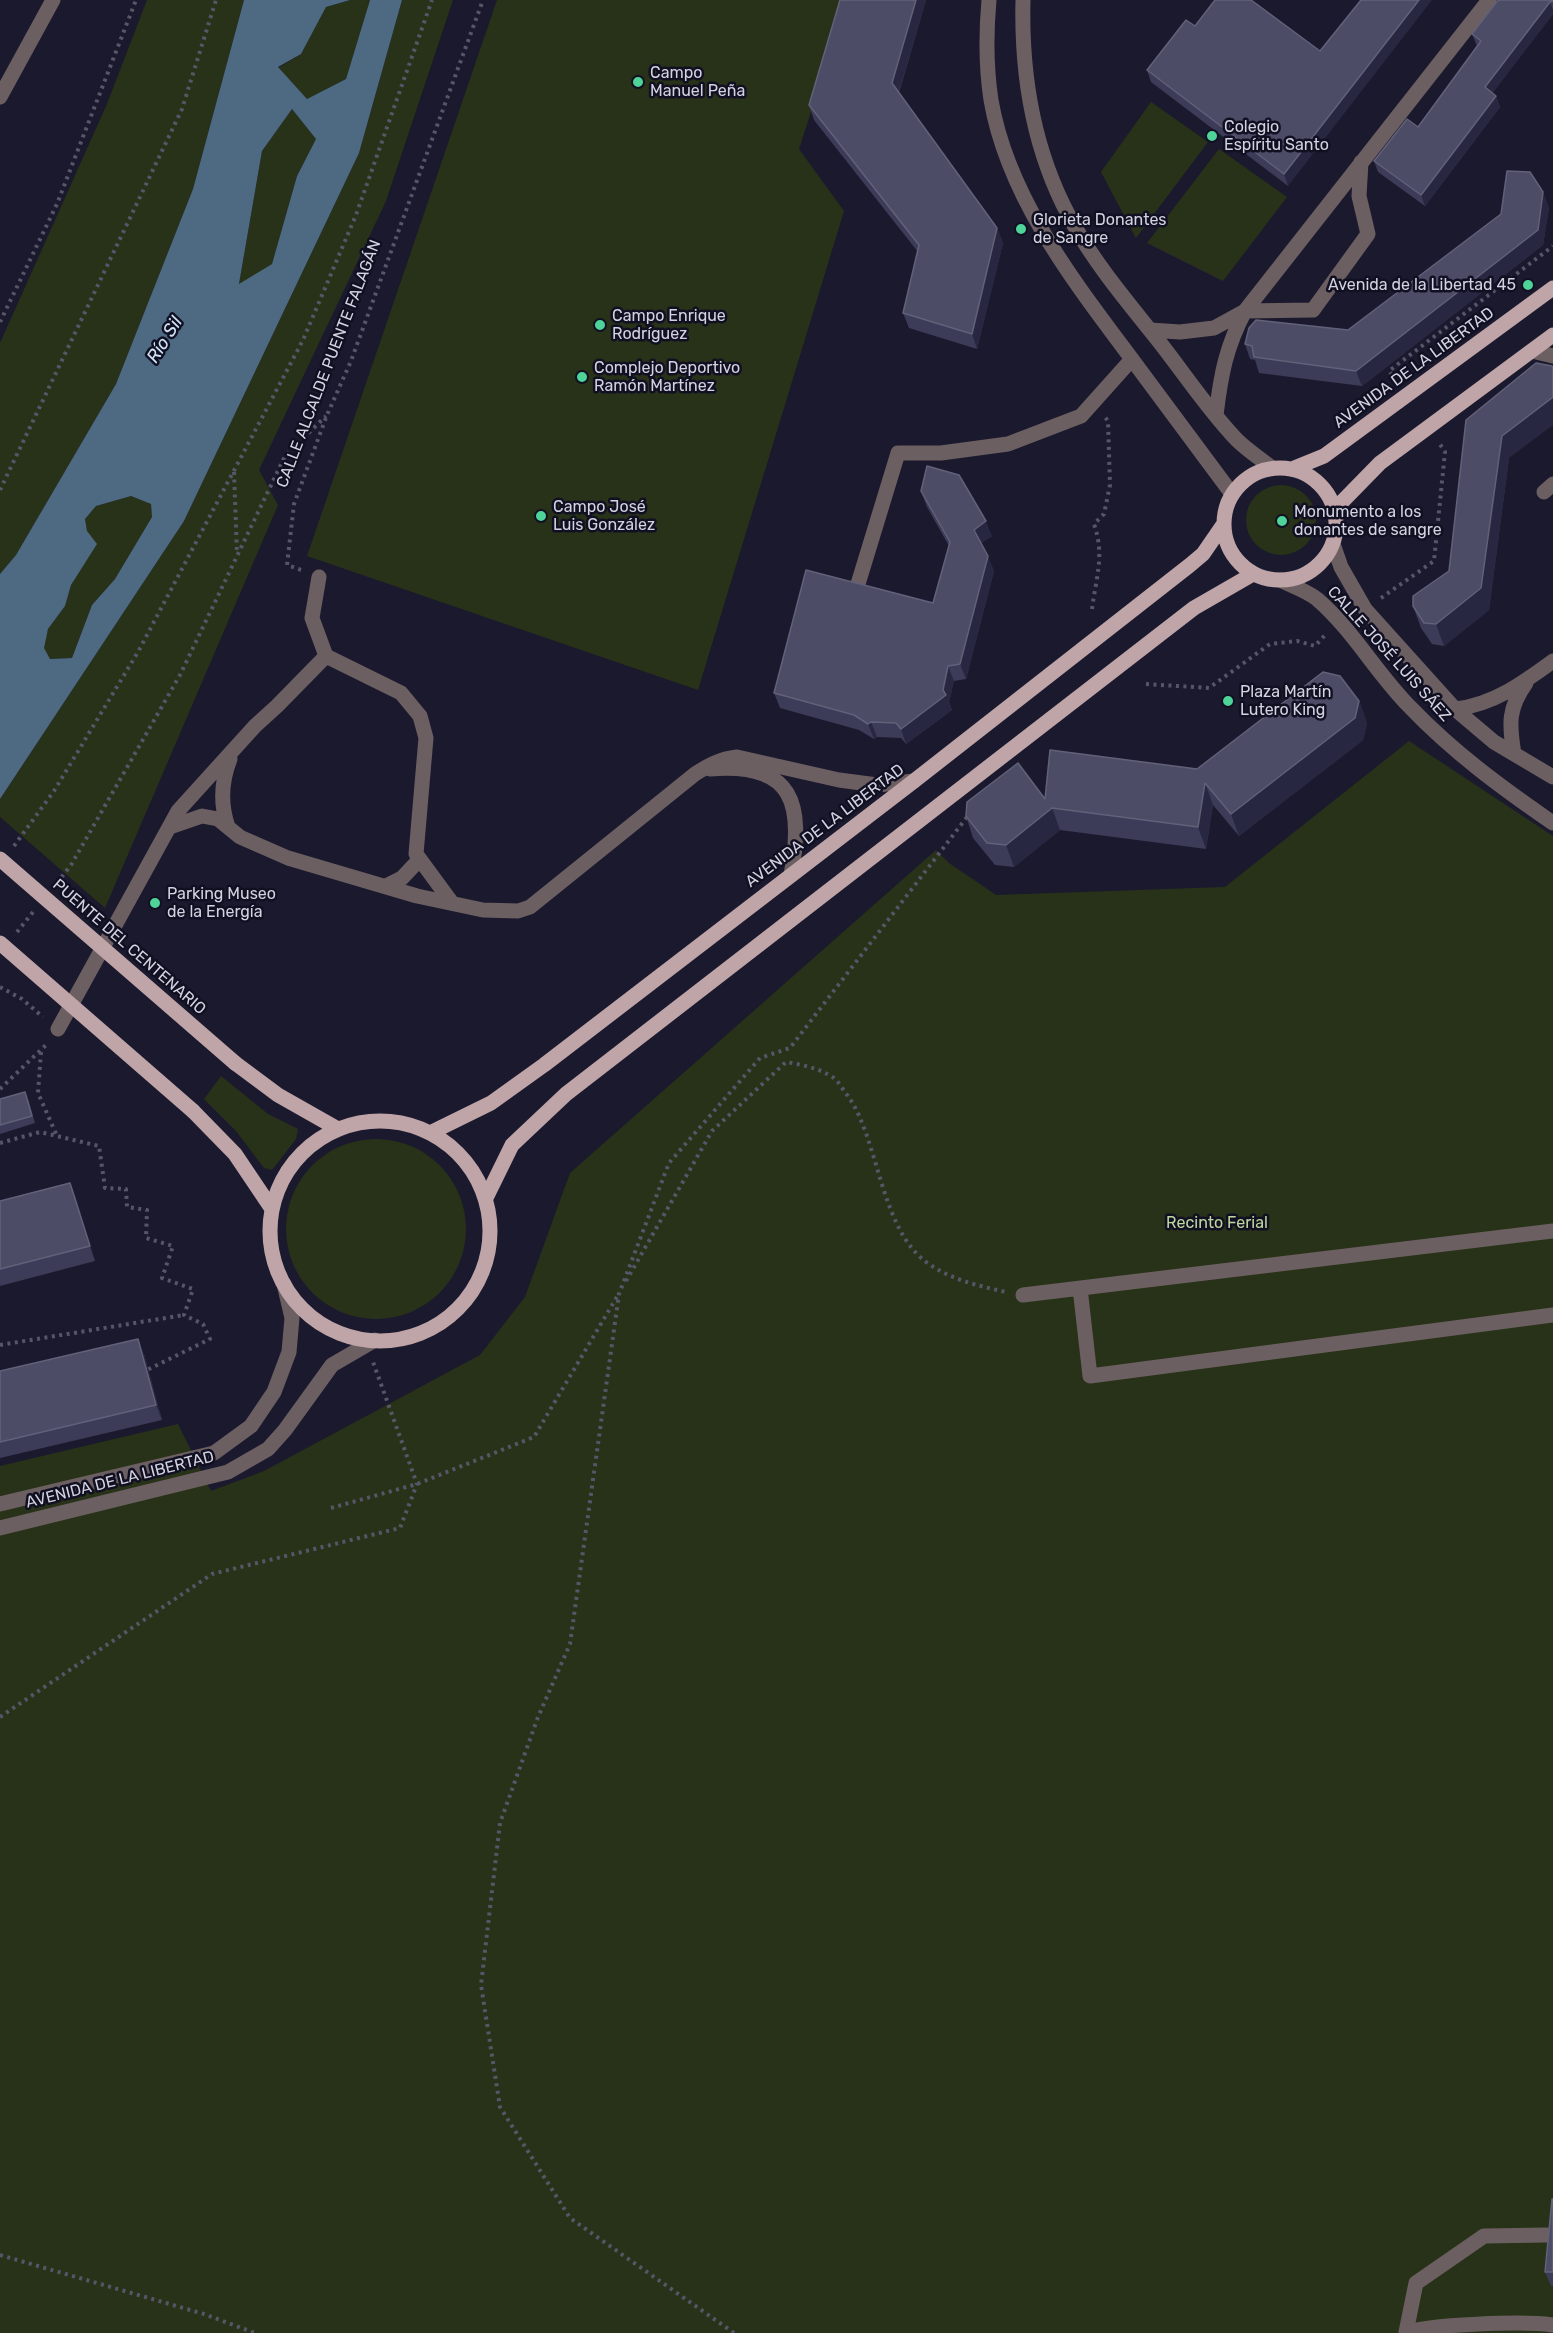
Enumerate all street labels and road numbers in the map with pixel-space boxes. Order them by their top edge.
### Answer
street label: CALLE ALCALDE PUENTE FALAGÁN [273,237,385,491]
street label: AVENIDA DE LA LIBERTAD [1330,303,1498,433]
street label: CALLE JOSÉ LUIS SÁEZ [1323,582,1455,726]
street label: AVENIDA DE LA LIBERTAD [742,760,908,892]
street label: PUENTE DEL CENTENARIO [48,875,210,1019]
street label: AVENIDA DE LA LIBERTAD [24,1447,216,1513]

